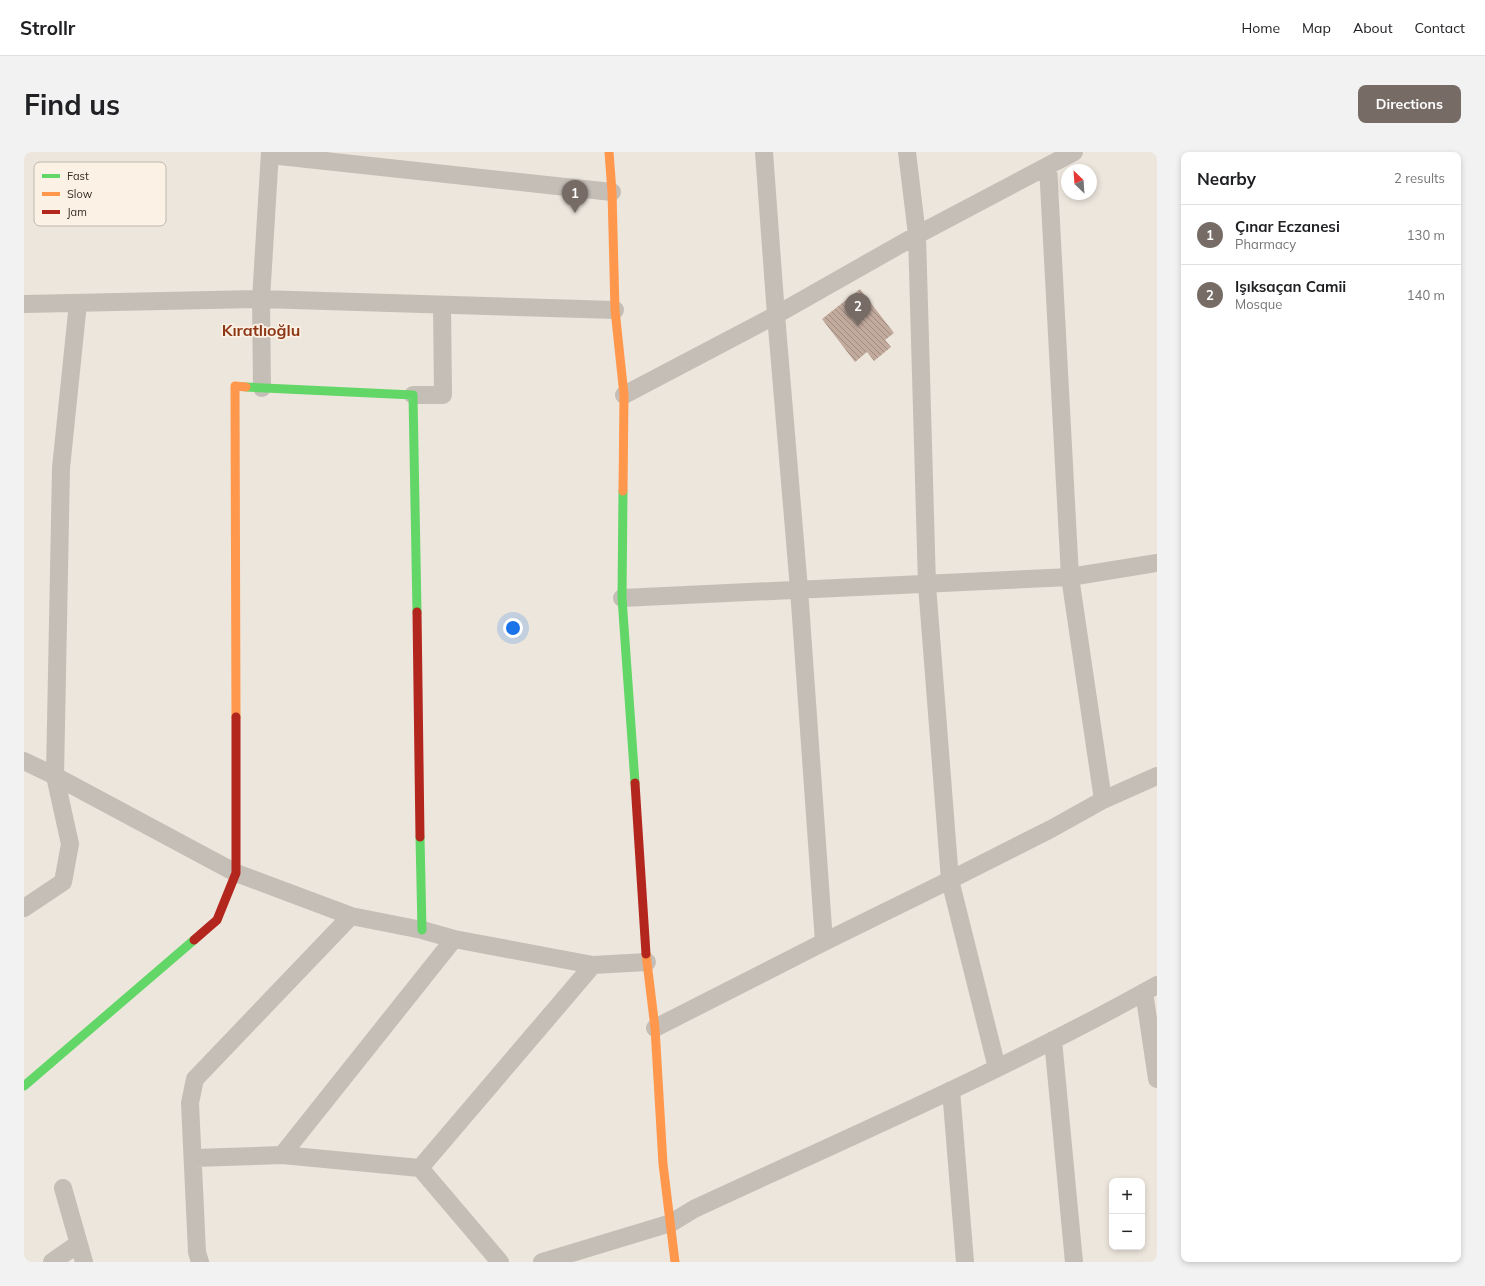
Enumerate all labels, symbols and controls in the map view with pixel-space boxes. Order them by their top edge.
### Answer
text: Strollr [20,16,75,40]
text: Home [1241,19,1280,37]
text: Map [1302,19,1331,37]
text: About [1353,19,1393,37]
text: Contact [1415,19,1465,37]
button: Directions [1358,85,1461,123]
text: Find us [24,87,120,122]
legend [34,162,166,226]
north arrow [1061,164,1097,200]
text: Nearby [1197,168,1256,189]
text: Fast [67,169,89,183]
text: 2 results [1394,170,1445,186]
pin: 1 [562,180,588,213]
text: Slow [67,187,93,201]
text: Jam [67,205,87,219]
text: Çınar Eczanesi [1235,217,1340,236]
text: 1 [1206,227,1214,243]
text: 130 m [1407,227,1445,243]
text: Pharmacy [1235,236,1296,252]
text: Işıksaçan Camii [1235,277,1346,296]
text: 2 [1206,287,1214,303]
text: 140 m [1407,287,1445,303]
pin: 2 [845,293,871,326]
text: Mosque [1235,296,1282,312]
district label: Kıratlıoğlu [222,320,300,340]
your location [503,618,523,638]
map controls [1109,1178,1145,1250]
button: + [1109,1178,1145,1214]
button: − [1109,1214,1145,1250]

